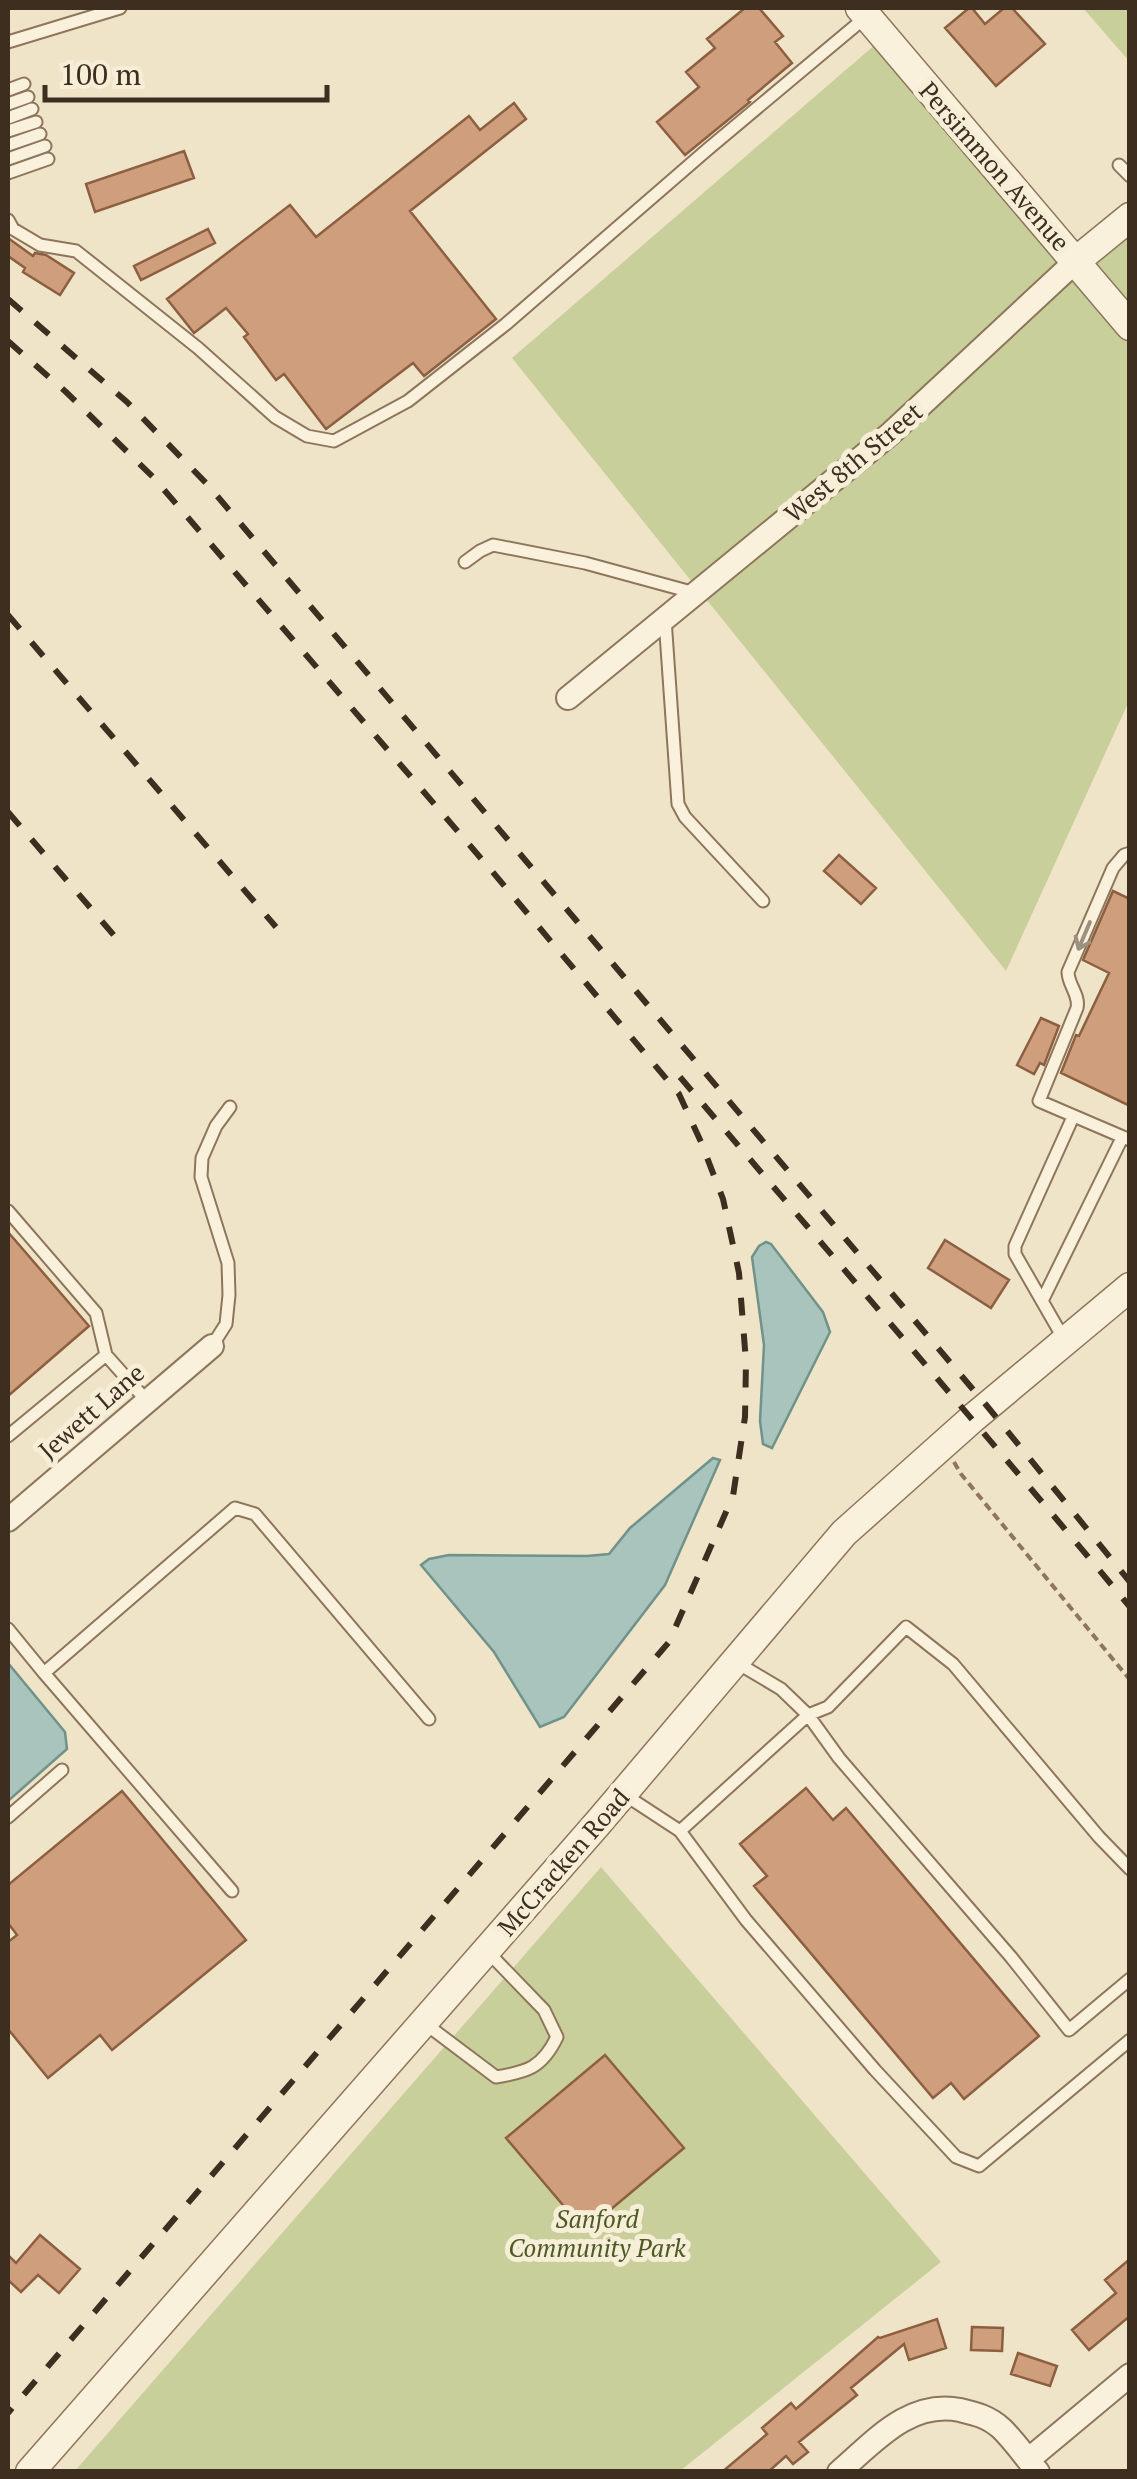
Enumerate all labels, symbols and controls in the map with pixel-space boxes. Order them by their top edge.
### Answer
scale bar [45,40,328,102]
text: 100 m [60,54,141,94]
street label: Persimmon Avenue [912,74,1078,258]
street label: West 8th Street [777,395,929,529]
one-way arrow [1073,920,1091,951]
street label: Jewett Lane [31,1356,151,1466]
street label: McCracken Road [490,1781,636,1943]
park label: Sanford Community Park [508,2202,687,2264]

